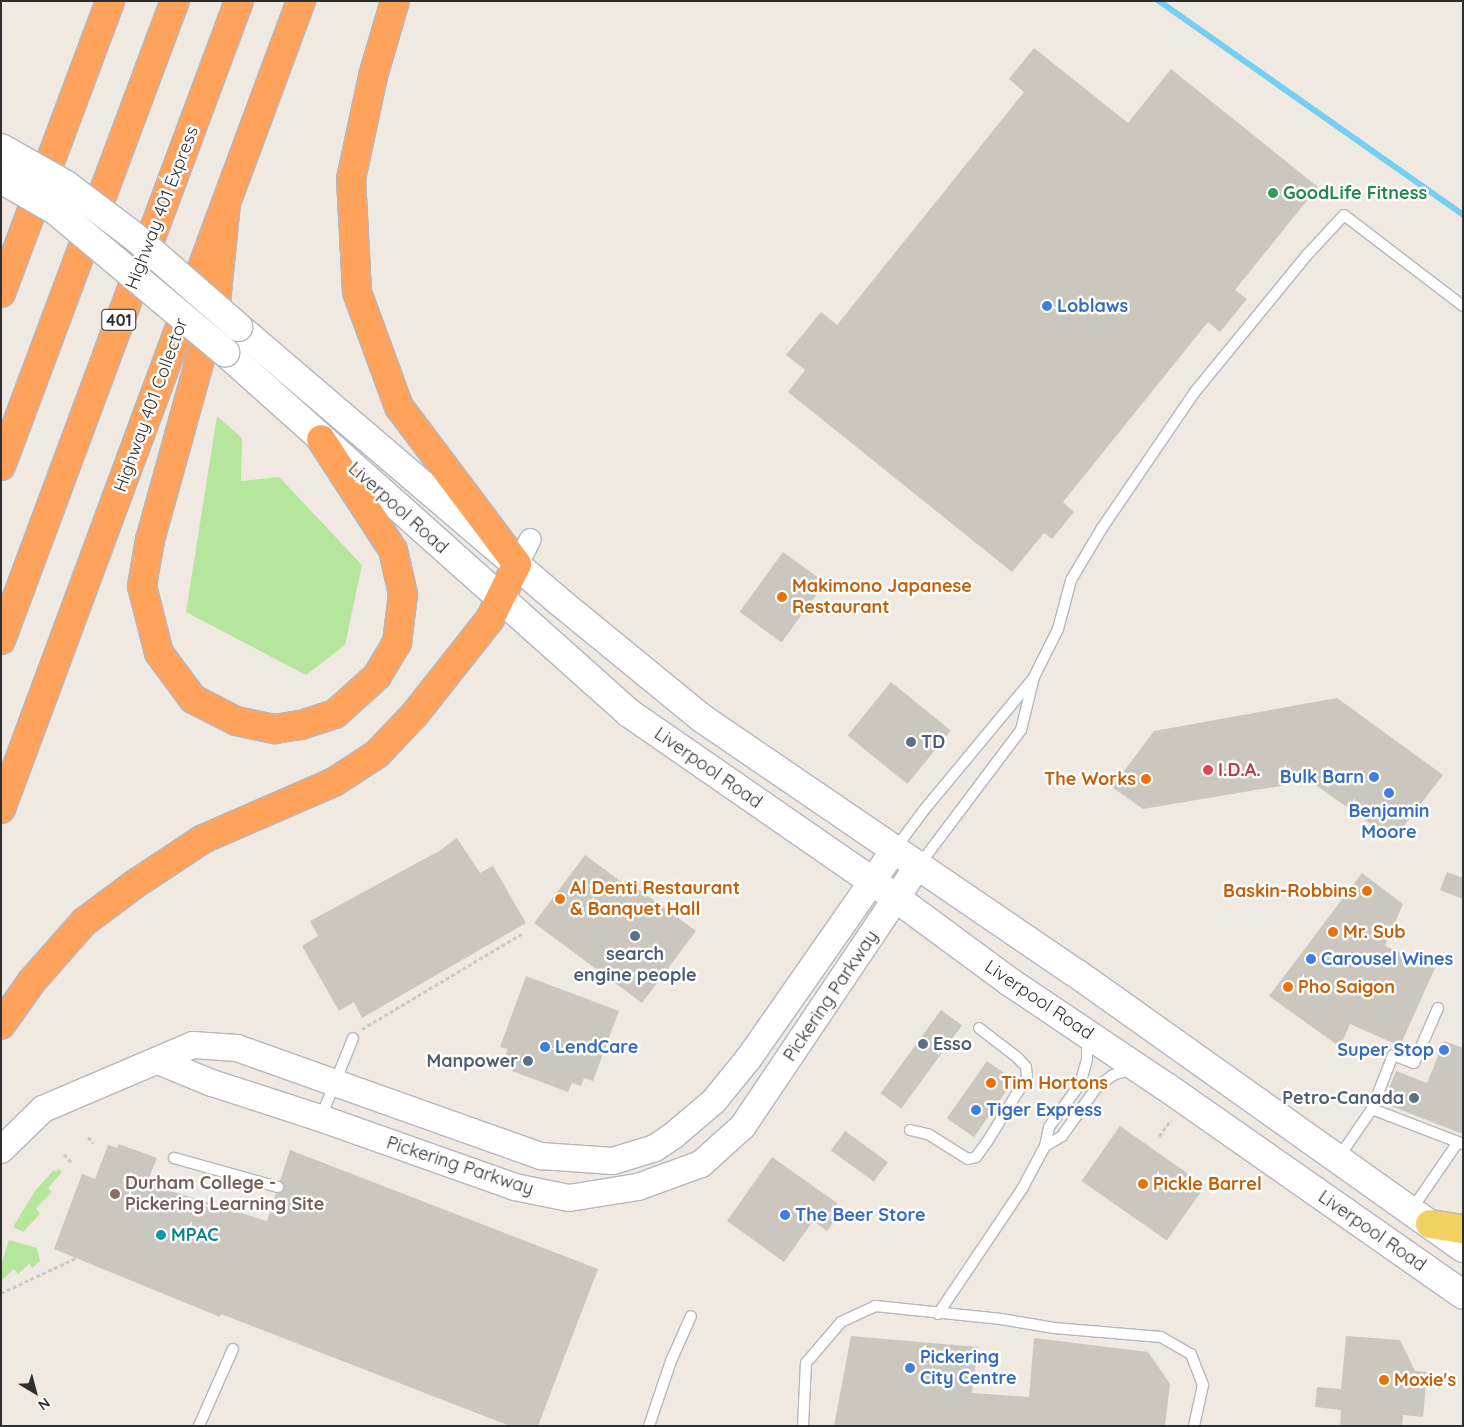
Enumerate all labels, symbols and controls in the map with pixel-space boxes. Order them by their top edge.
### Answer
street label: Highway 401 Express [121,123,203,293]
place label: GoodLife Fitness [1283,182,1427,204]
marker: GoodLife Fitness [1267,187,1279,199]
place label: Loblaws [1057,295,1128,317]
marker: Loblaws [1041,300,1053,312]
road number: 401 [100,306,138,334]
street label: Highway 401 Collector [109,315,193,495]
street label: Liverpool Road [344,458,452,558]
place label: Makimono Japanese Restaurant [792,576,972,618]
marker: Makimono Japanese Restaurant [776,591,788,603]
street label: Liverpool Road [650,723,766,813]
place label: TD [921,731,945,753]
marker: TD [905,736,917,748]
place label: I.D.A. [1218,759,1261,781]
marker: I.D.A. [1202,764,1214,776]
place label: Bulk Barn [1280,766,1364,788]
place label: The Works [1044,768,1136,790]
marker: Bulk Barn [1368,771,1380,783]
marker: The Works [1140,773,1152,785]
marker: Benjamin Moore [1383,787,1395,799]
place label: Benjamin Moore [1349,801,1429,844]
place label: Al Denti Restaurant & Banquet Hall [570,878,740,921]
place label: Baskin-Robbins [1223,880,1357,902]
marker: Baskin-Robbins [1361,885,1373,897]
marker: Al Denti Restaurant & Banquet Hall [554,893,566,905]
place label: Mr. Sub [1343,921,1406,943]
street label: Pickering Parkway [779,926,883,1066]
marker: Mr. Sub [1327,926,1339,938]
marker: search engine people [629,930,641,942]
place label: search engine people [573,944,697,986]
place label: Carousel Wines [1321,948,1453,970]
marker: Carousel Wines [1305,953,1317,965]
street label: Liverpool Road [981,956,1097,1044]
place label: Pho Saigon [1298,976,1395,998]
marker: Pho Saigon [1282,981,1294,993]
place label: Esso [933,1033,972,1055]
place label: LendCare [555,1036,638,1058]
marker: Esso [917,1038,929,1050]
place label: Super Stop [1337,1039,1434,1061]
marker: LendCare [539,1041,551,1053]
marker: Super Stop [1438,1044,1450,1056]
place label: Manpower [426,1050,518,1072]
marker: Manpower [522,1055,534,1067]
place label: Tim Hortons [1001,1072,1108,1094]
marker: Tim Hortons [985,1077,997,1089]
place label: Petro-Canada [1282,1087,1404,1109]
marker: Petro-Canada [1408,1092,1420,1104]
place label: Tiger Express [986,1099,1102,1121]
marker: Tiger Express [970,1104,982,1116]
street label: Pickering Parkway [384,1132,536,1200]
place label: Durham College - Pickering Learning Site [125,1173,324,1216]
place label: Pickle Barrel [1153,1173,1262,1195]
marker: Pickle Barrel [1137,1178,1149,1190]
street label: Liverpool Road [1314,1186,1430,1276]
marker: Durham College - Pickering Learning Site [109,1188,121,1200]
place label: The Beer Store [795,1204,926,1226]
marker: The Beer Store [779,1209,791,1221]
place label: MPAC [171,1224,219,1246]
marker: MPAC [155,1229,167,1241]
place label: Pickering City Centre [920,1347,1017,1390]
marker: Pickering City Centre [904,1362,916,1374]
north arrow [10,1367,60,1417]
place label: Moxie's [1394,1369,1456,1391]
marker: Moxie's [1378,1374,1390,1386]
text: N [35,1394,54,1414]

